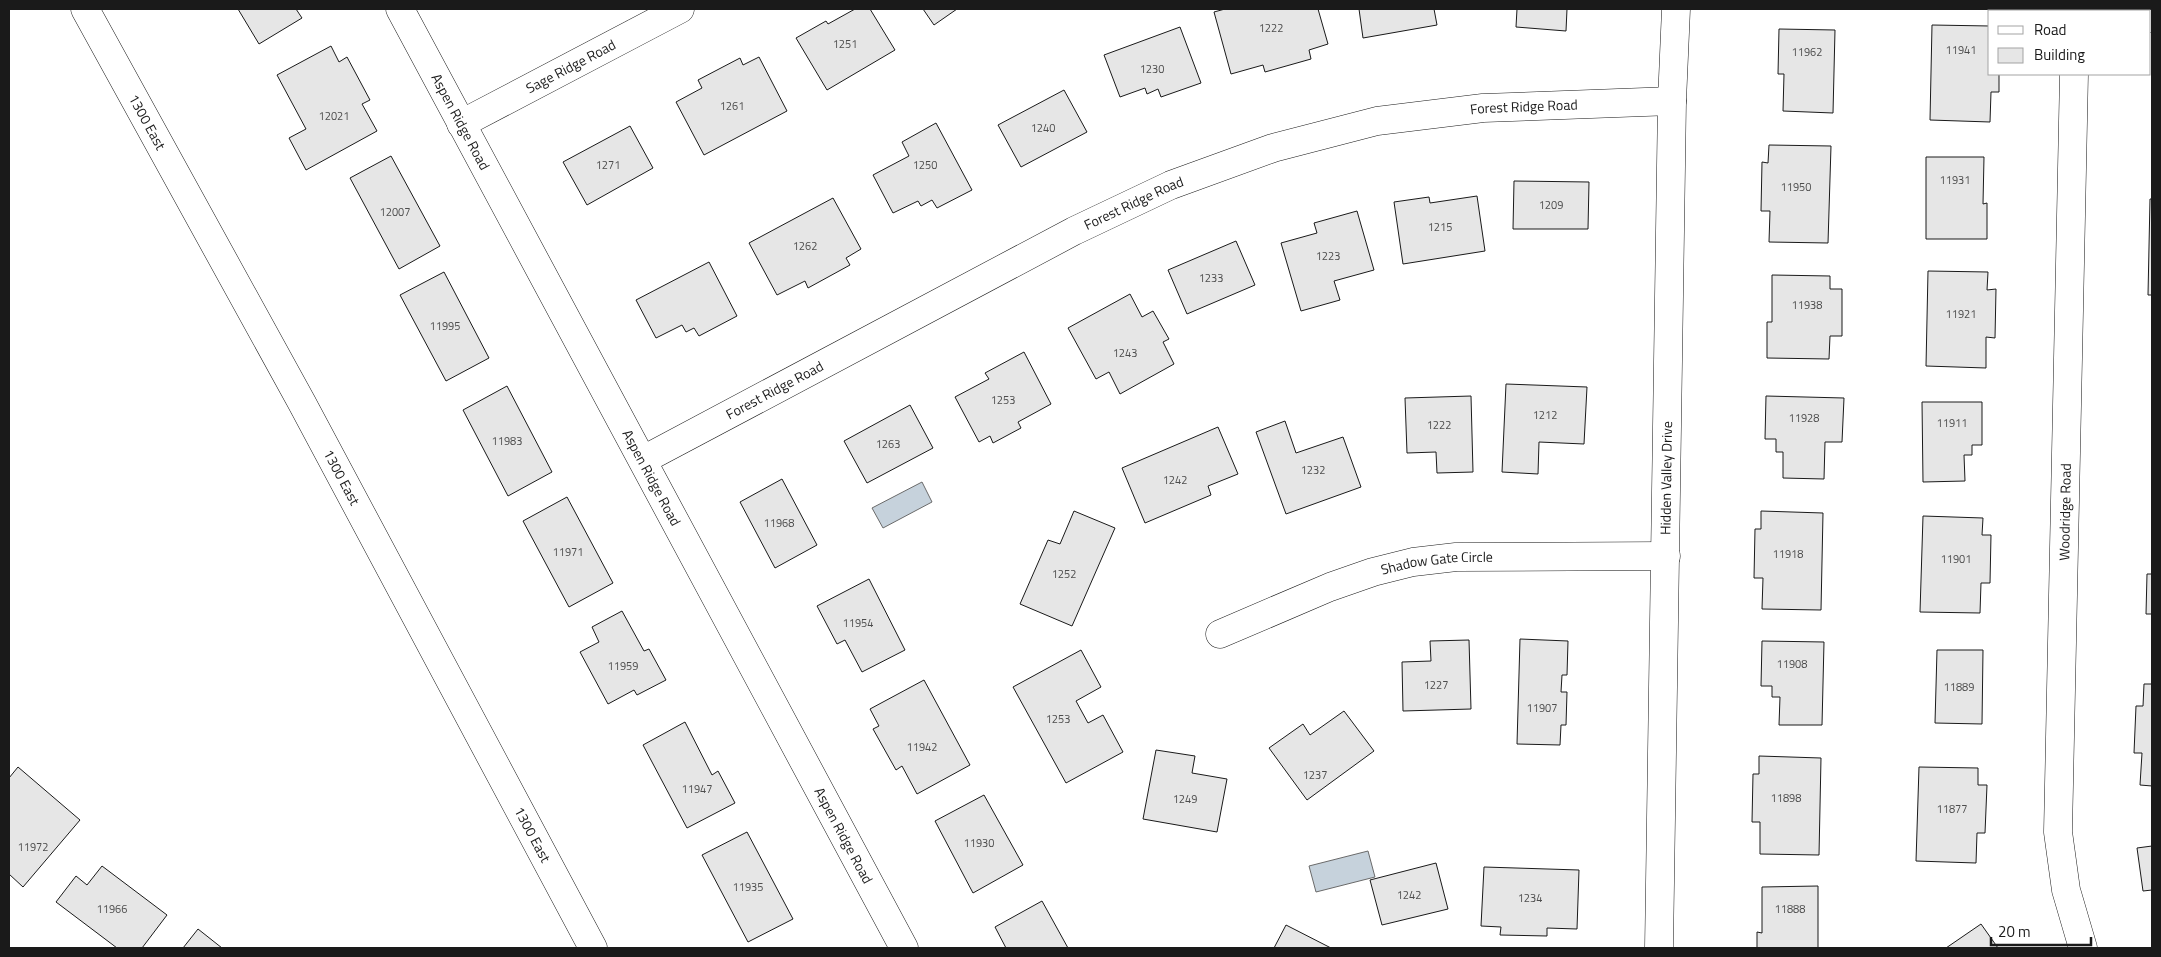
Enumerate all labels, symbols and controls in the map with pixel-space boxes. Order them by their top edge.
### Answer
legend [1988,10,2151,75]
text: Road [2034,18,2066,41]
house number: 1222 [1259,20,1283,36]
street label: Sage Ridge Road [522,34,619,98]
house number: 1251 [833,36,857,52]
house number: 11941 [1946,42,1976,58]
text: Building [2034,43,2085,66]
house number: 11962 [1792,44,1822,60]
house number: 1230 [1140,61,1164,77]
street label: Aspen Ridge Road [426,70,495,174]
street label: 1300 East [124,90,172,153]
street label: Forest Ridge Road [1469,94,1578,120]
house number: 1261 [720,98,744,114]
house number: 12021 [319,108,349,124]
house number: 1240 [1031,120,1055,136]
house number: 1271 [596,157,620,173]
house number: 1250 [913,157,937,173]
street label: Forest Ridge Road [1080,170,1186,235]
house number: 11931 [1940,172,1970,188]
house number: 11950 [1781,179,1811,195]
house number: 1209 [1539,197,1563,213]
house number: 12007 [380,204,410,220]
house number: 1215 [1428,219,1452,235]
house number: 1262 [793,238,817,254]
house number: 1223 [1316,248,1340,264]
house number: 1233 [1199,270,1223,286]
house number: 11938 [1792,297,1822,313]
house number: 11921 [1946,306,1976,322]
house number: 11995 [430,318,460,334]
house number: 1243 [1113,345,1137,361]
street label: Forest Ridge Road [722,355,827,424]
house number: 1253 [991,392,1015,408]
house number: 1212 [1533,407,1557,423]
house number: 11928 [1789,410,1819,426]
house number: 11911 [1937,415,1967,431]
house number: 1222 [1427,417,1451,433]
street label: Hidden Valley Drive [1654,421,1677,535]
street label: Aspen Ridge Road [618,426,687,530]
house number: 11983 [492,433,522,449]
house number: 1263 [876,436,900,452]
street label: 1300 East [319,445,366,509]
house number: 1232 [1301,462,1325,478]
street label: Woodridge Road [2053,463,2076,561]
house number: 1242 [1163,472,1187,488]
house number: 11968 [764,515,794,531]
house number: 11971 [553,544,583,560]
street label: Shadow Gate Circle [1378,546,1493,580]
house number: 11918 [1773,546,1803,562]
house number: 11901 [1941,551,1971,567]
house number: 1252 [1052,566,1076,582]
house number: 11954 [843,615,873,631]
house number: 11908 [1777,656,1807,672]
house number: 11959 [608,658,638,674]
house number: 1227 [1424,677,1448,693]
house number: 11889 [1944,679,1974,695]
house number: 11907 [1527,700,1557,716]
house number: 1253 [1046,711,1070,727]
house number: 11942 [907,739,937,755]
house number: 1237 [1303,767,1327,783]
house number: 11947 [682,781,712,797]
street label: Aspen Ridge Road [810,783,879,887]
house number: 11898 [1771,790,1801,806]
house number: 1249 [1173,791,1197,807]
house number: 11877 [1937,801,1967,817]
street label: 1300 East [509,803,556,866]
house number: 11930 [964,835,994,851]
house number: 11972 [18,839,48,855]
house number: 11935 [733,879,763,895]
house number: 1242 [1397,887,1421,903]
house number: 1234 [1518,890,1542,906]
house number: 11966 [97,901,127,917]
house number: 11888 [1775,901,1805,917]
scale bar [1991,914,2091,946]
text: 20 m [1998,920,2031,943]

